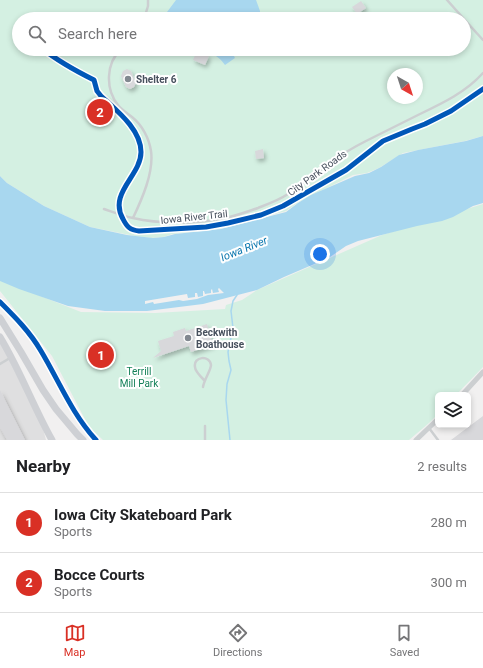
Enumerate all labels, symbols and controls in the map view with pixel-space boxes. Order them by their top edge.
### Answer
search box [12,12,471,56]
icon: search [26,23,48,45]
text: Search here [58,25,137,43]
north arrow [387,68,423,104]
marker: Shelter 6 [123,74,133,84]
place label: Shelter 6 [136,74,177,85]
pin: 2 [87,97,113,127]
street label: City Park Roads [285,148,349,198]
street label: Iowa River Trail [160,208,228,226]
water label: Iowa River [219,234,270,264]
your location [310,244,330,264]
place label: Beckwith Boathouse [196,327,245,350]
marker: Beckwith Boathouse [183,333,193,343]
pin: 1 [88,340,114,370]
park label: Terrill Mill Park [120,366,159,389]
map controls [435,392,471,428]
button: layers [435,392,471,428]
text: Nearby [16,456,71,476]
text: 2 results [417,459,467,474]
text: Iowa City Skateboard Park [54,506,232,524]
text: 1 [25,515,33,530]
text: 280 m [430,515,467,530]
text: Sports [54,524,92,539]
text: Bocce Courts [54,566,145,584]
text: 2 [25,575,33,590]
text: 300 m [430,575,467,590]
text: Sports [54,584,92,599]
tab: Map [64,622,86,659]
tab: Directions [213,622,262,659]
tab: Saved [390,622,419,659]

